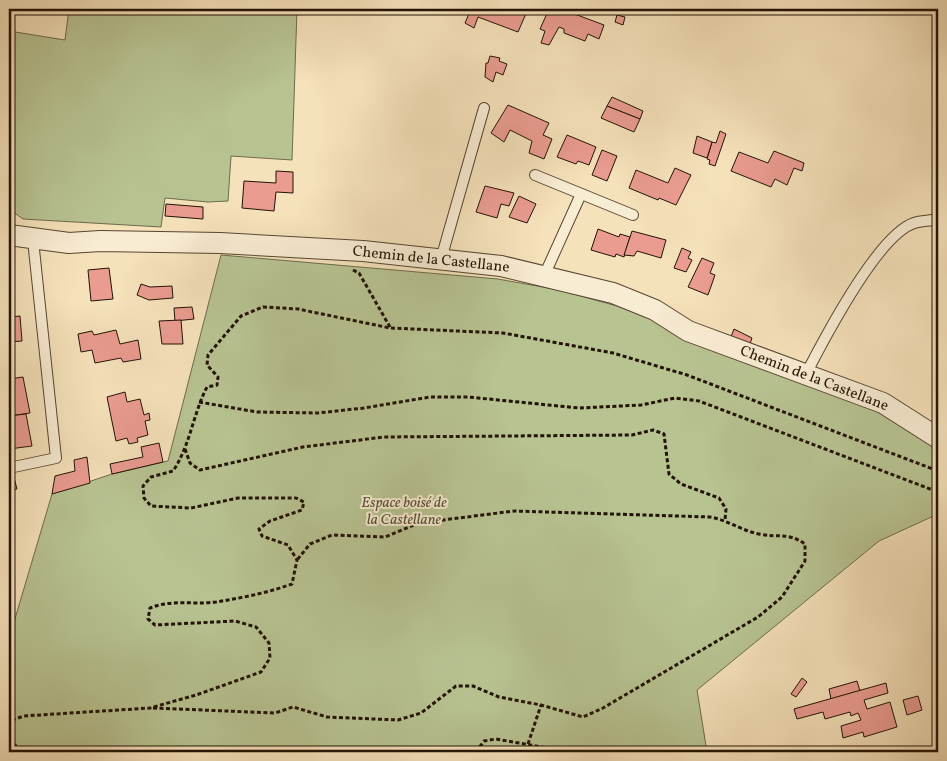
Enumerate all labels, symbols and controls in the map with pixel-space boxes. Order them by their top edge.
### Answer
street label: Chemin de la Castellane [352,241,510,279]
street label: Chemin de la Castellane [737,341,891,417]
park label: Espace boisé de la Castellane [361,493,447,531]

